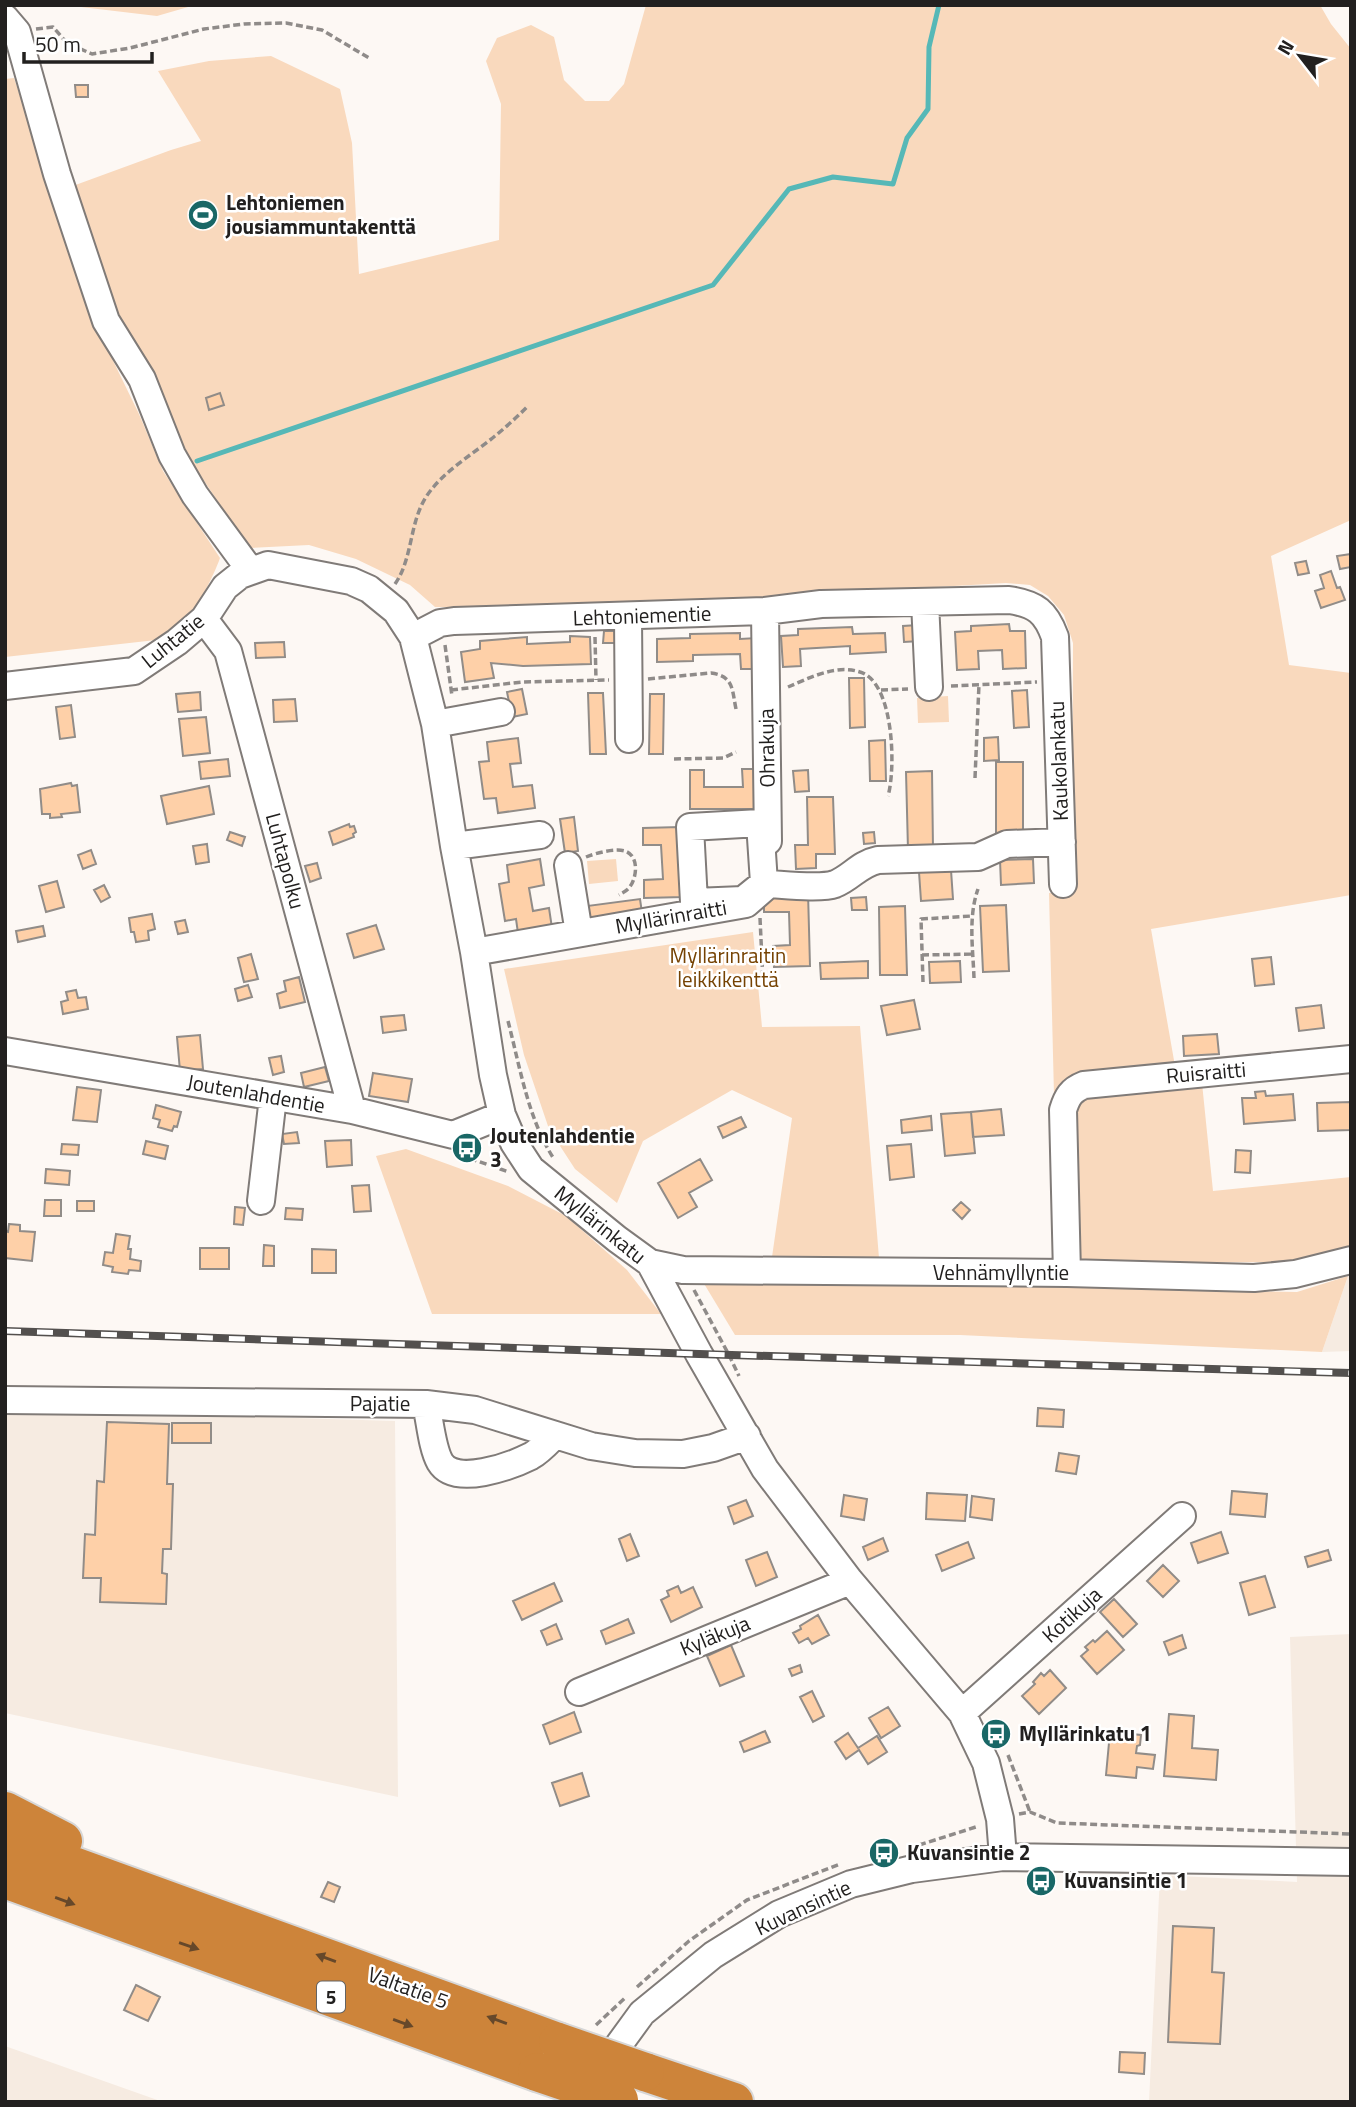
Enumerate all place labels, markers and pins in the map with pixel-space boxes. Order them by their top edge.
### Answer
place label: Lehtoniemen jousiammuntakenttä [225,186,416,242]
sports icon: Lehtoniemen jousiammuntakenttä [186,198,220,232]
place label: Joutenlahdentie 3 [490,1119,635,1175]
bus stop icon: Joutenlahdentie 3 [450,1131,484,1165]
bus stop icon: Myllärinkatu 1 [979,1717,1013,1751]
place label: Myllärinkatu 1 [1019,1717,1152,1749]
bus stop icon: Kuvansintie 2 [867,1836,901,1870]
place label: Kuvansintie 2 [907,1836,1030,1868]
bus stop icon: Kuvansintie 1 [1024,1864,1058,1898]
place label: Kuvansintie 1 [1064,1864,1187,1896]

